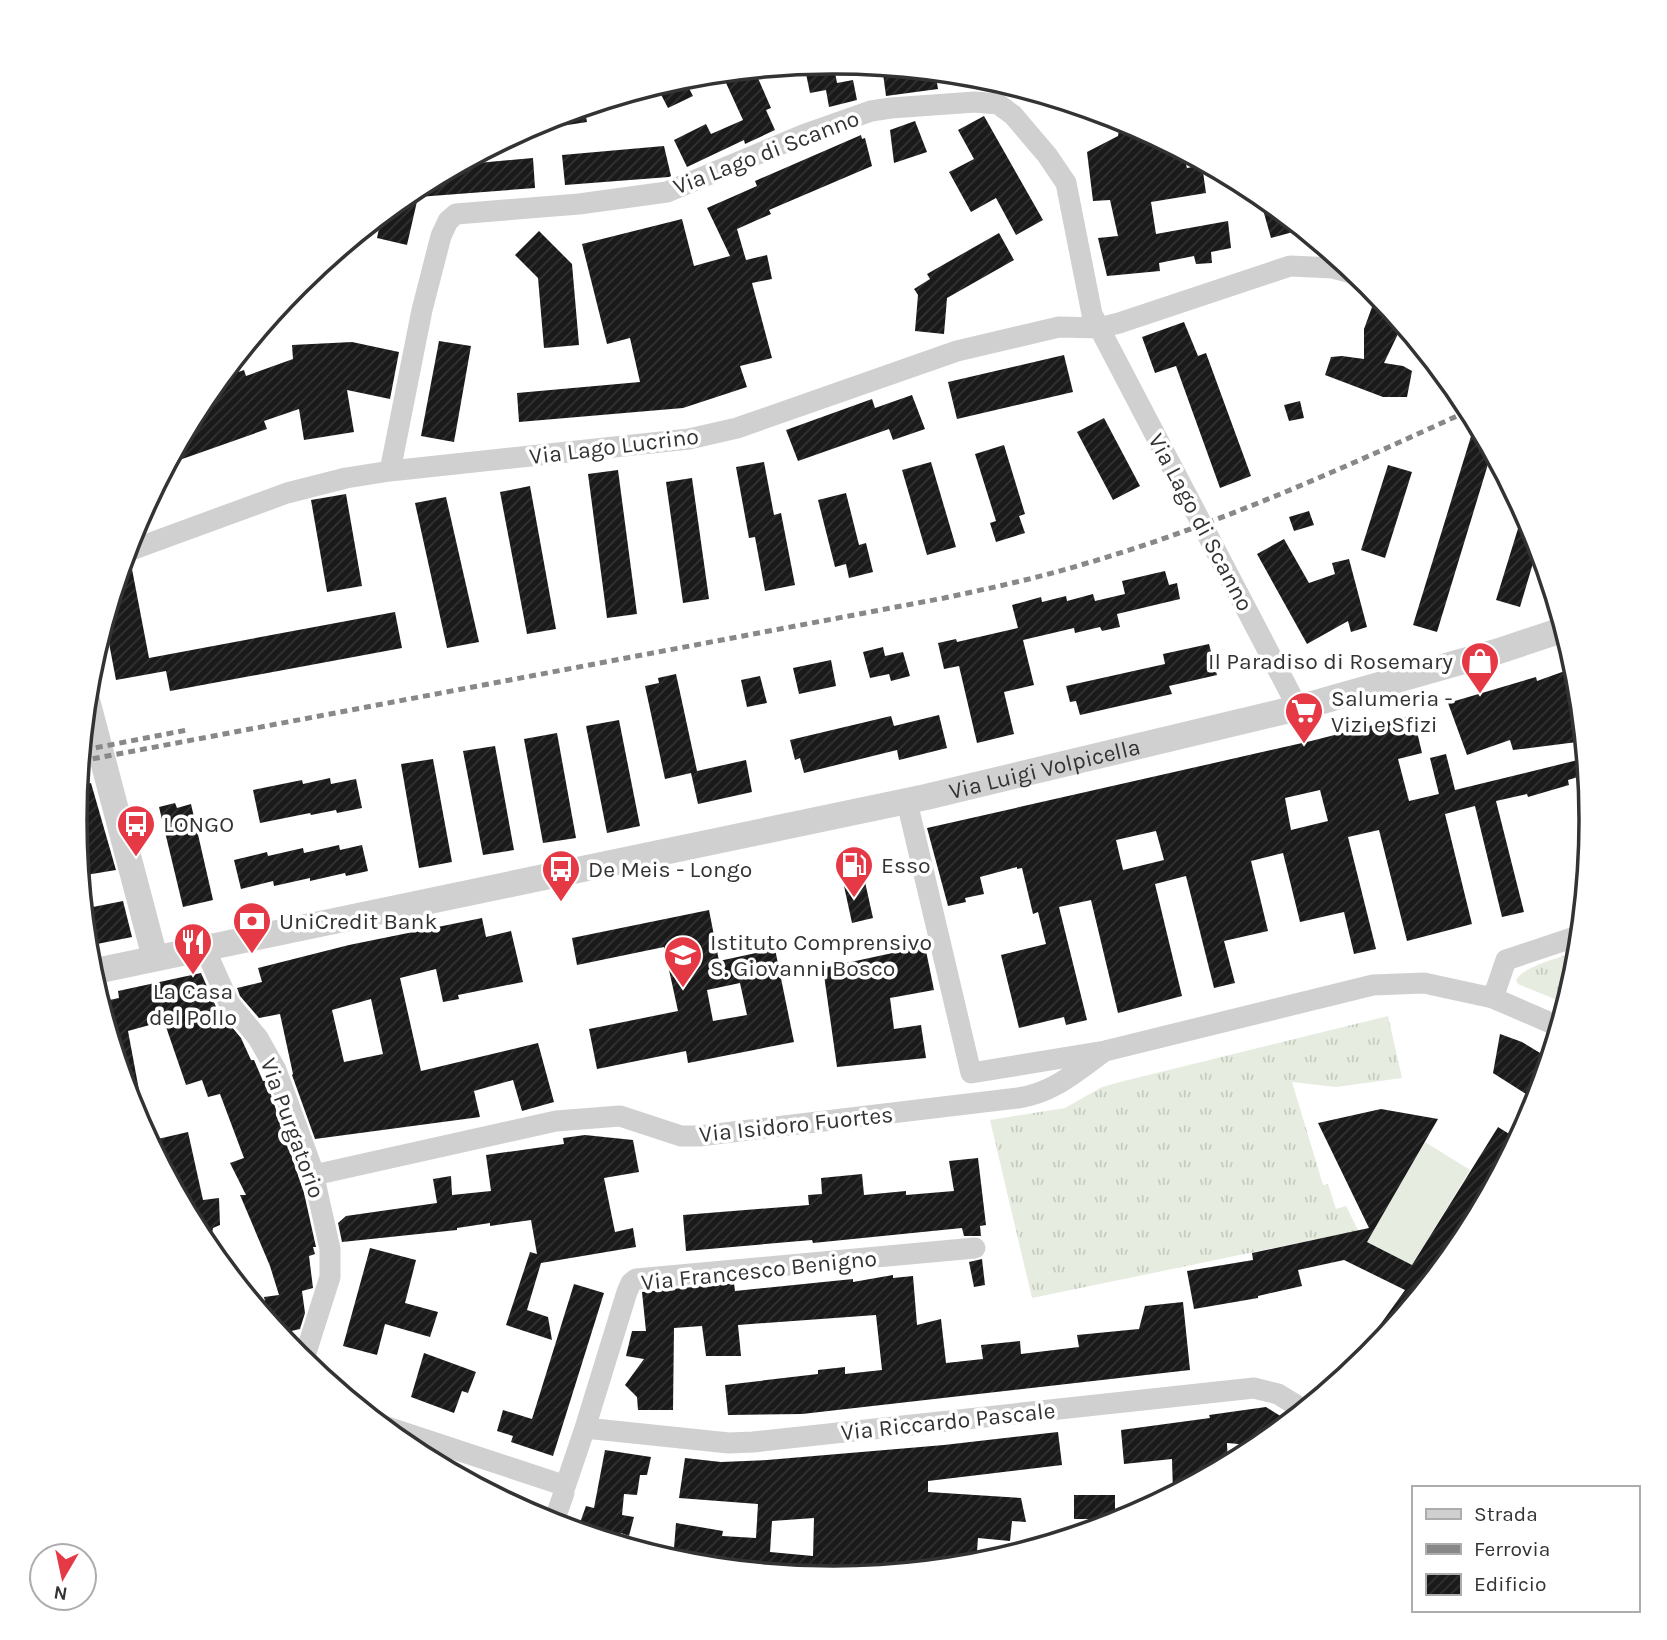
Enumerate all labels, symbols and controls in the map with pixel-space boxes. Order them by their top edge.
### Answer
street label: Via Lago di Scanno [669,105,863,200]
street label: Via Lago Lucrino [528,423,700,470]
street label: Via Lago di Scanno [1142,429,1259,616]
shop icon: Il Paradiso di Rosemary [1459,640,1501,695]
place label: Il Paradiso di Rosemary [1208,648,1453,675]
place label: Salumeria - Vizi e Sfizi [1331,685,1453,738]
supermarket icon: Salumeria - Vizi e Sfizi [1283,690,1325,745]
street label: Via Luigi Volpicella [946,733,1143,805]
bus stop icon: LONGO [115,803,157,858]
place label: LONGO [163,811,234,838]
fuel station icon: Esso [833,844,875,899]
bus stop icon: De Meis - Longo [540,848,582,903]
place label: Esso [881,852,931,879]
place label: De Meis - Longo [588,856,752,883]
bank icon: UniCredit Bank [231,900,273,955]
place label: UniCredit Bank [279,908,437,935]
restaurant icon: La Casa del Pollo [172,921,214,976]
place label: Istituto Comprensivo S. Giovanni Bosco [710,929,932,982]
school or university icon: Istituto Comprensivo S. Giovanni Bosco [662,934,704,989]
place label: La Casa del Pollo [149,978,237,1031]
street label: Via Purgatorio [255,1054,330,1202]
street label: Via Isidoro Fuortes [698,1101,894,1148]
street label: Via Francesco Benigno [640,1245,878,1296]
street label: Via Riccardo Pascale [839,1397,1057,1446]
legend [1412,1486,1639,1612]
text: Strada [1474,1502,1538,1526]
text: Ferrovia [1474,1537,1550,1561]
north arrow [28,1542,98,1612]
text: Edificio [1474,1572,1547,1596]
text: N [52,1581,69,1605]

